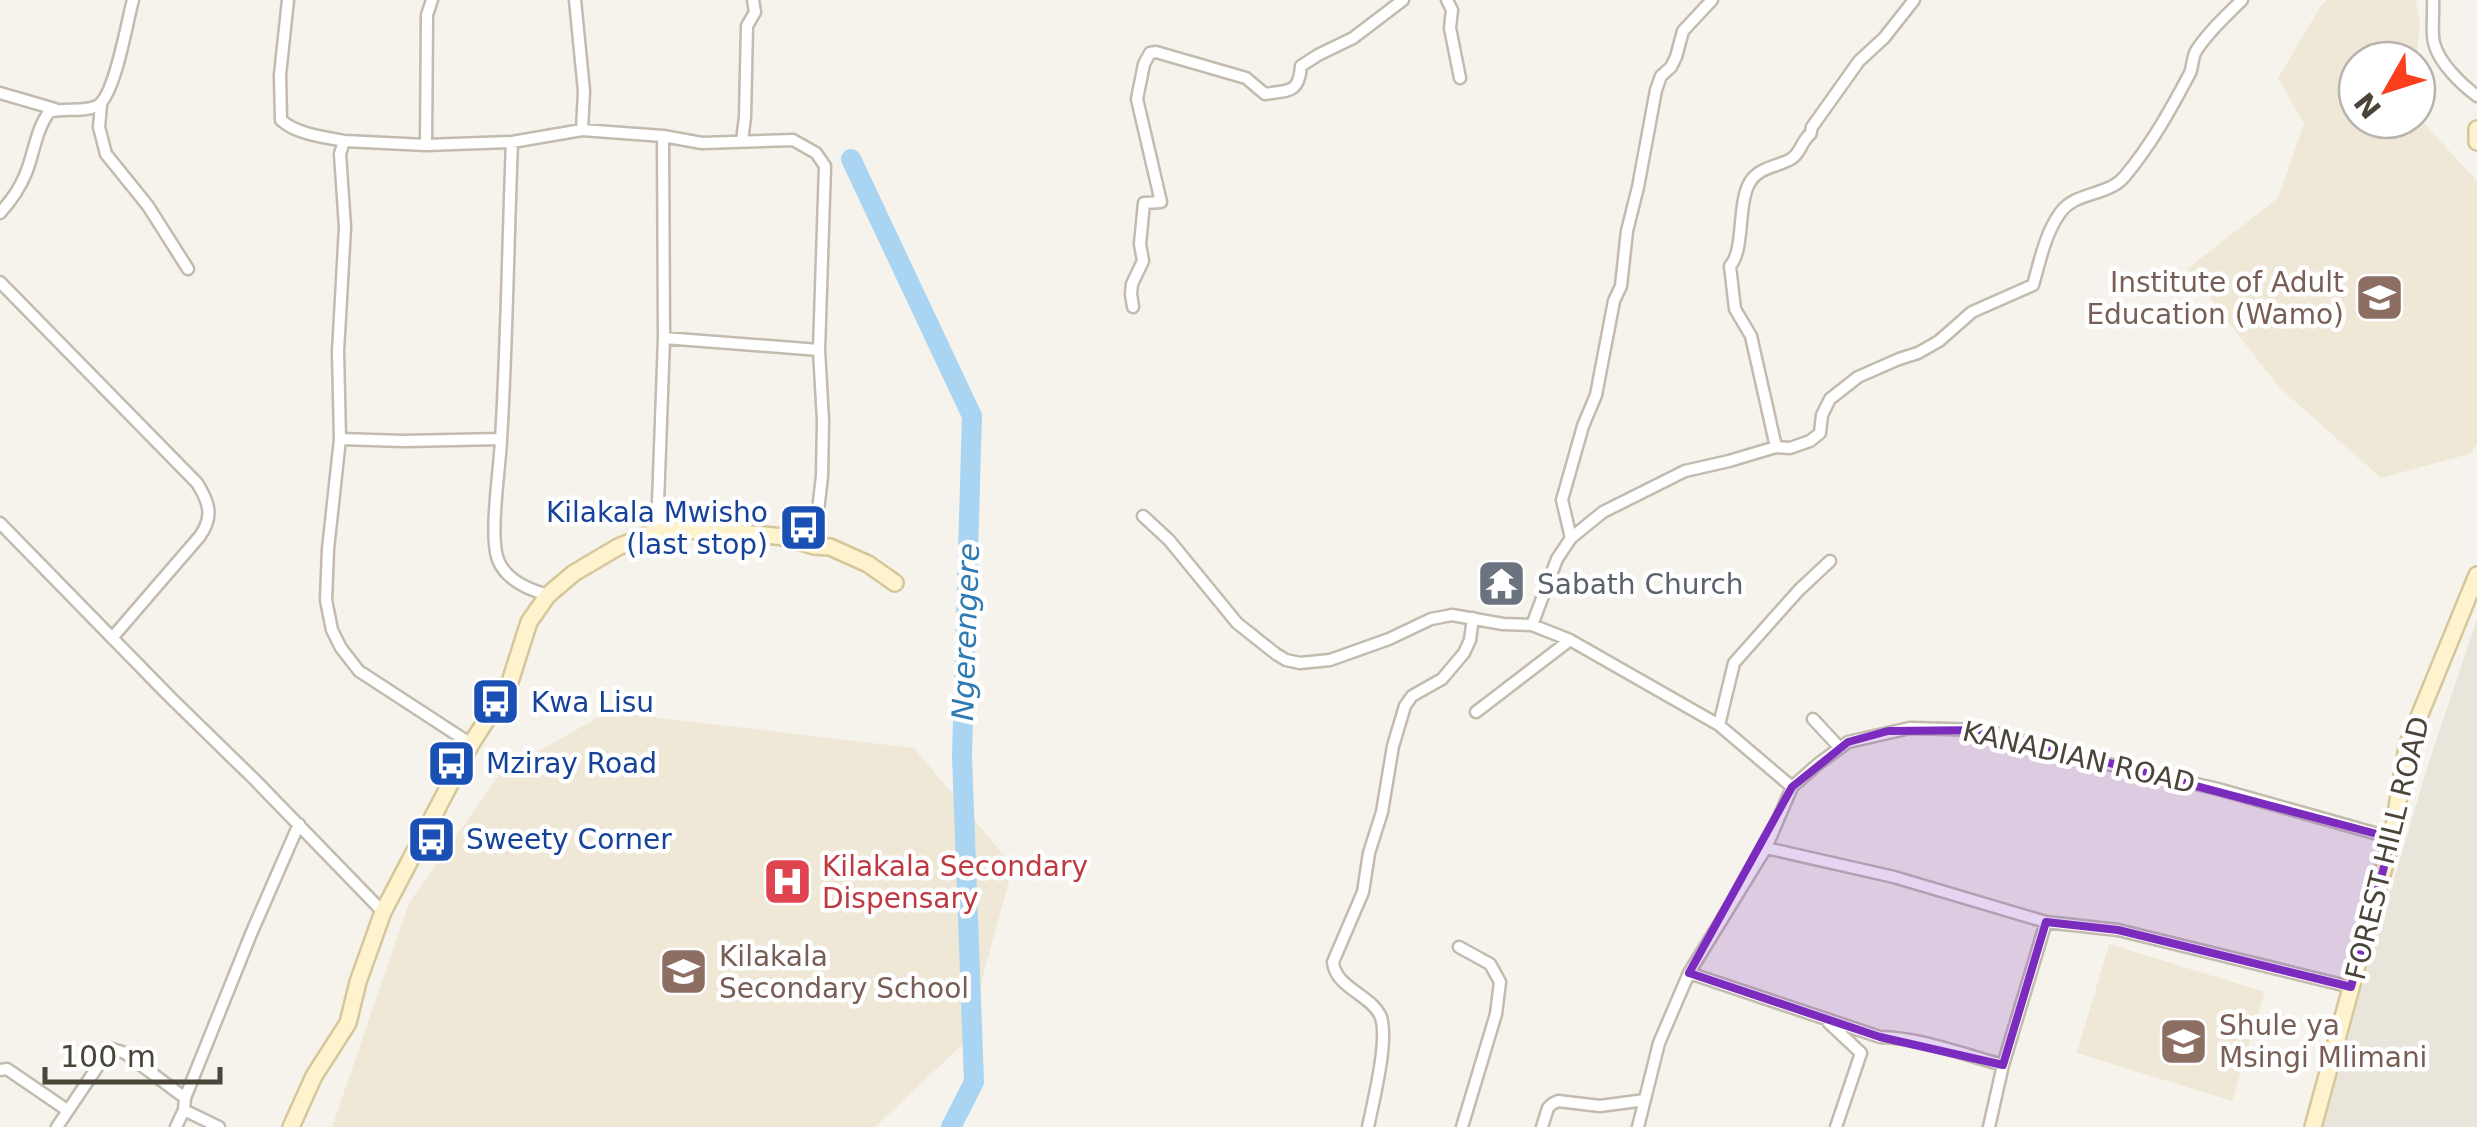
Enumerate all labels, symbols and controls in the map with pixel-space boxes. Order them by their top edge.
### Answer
north arrow [2337,40,2437,140]
text: N [2348,86,2388,125]
place label: Institute of Adult Education (Wamo) [2086,266,2344,331]
school or university icon: Institute of Adult Education (Wamo) [2353,272,2405,324]
place label: Kilakala Mwisho (last stop) [546,496,768,561]
bus stop icon: Kilakala Mwisho (last stop) [777,502,829,554]
water label: Ngerengere [945,542,986,722]
temple icon: Sabath Church [1476,558,1528,610]
place label: Sabath Church [1537,568,1744,601]
bus stop icon: Kwa Lisu [470,676,522,728]
place label: Kwa Lisu [531,686,654,719]
street label: FOREST HILL ROAD [2339,713,2436,983]
street label: KANADIAN ROAD [1959,715,2198,800]
bus stop icon: Mziray Road [425,737,477,789]
place label: Mziray Road [486,747,657,780]
bus stop icon: Sweety Corner [405,813,457,865]
place label: Sweety Corner [466,823,672,856]
place label: Kilakala Secondary Dispensary [822,850,1088,915]
hospital icon: Kilakala Secondary Dispensary [761,856,813,908]
place label: Kilakala Secondary School [719,940,969,1005]
school or university icon: Kilakala Secondary School [658,946,710,998]
place label: Shule ya Msingi Mlimani [2219,1009,2427,1074]
school or university icon: Shule ya Msingi Mlimani [2158,1015,2210,1067]
scale bar [45,1022,220,1084]
text: 100 m [60,1039,156,1074]

